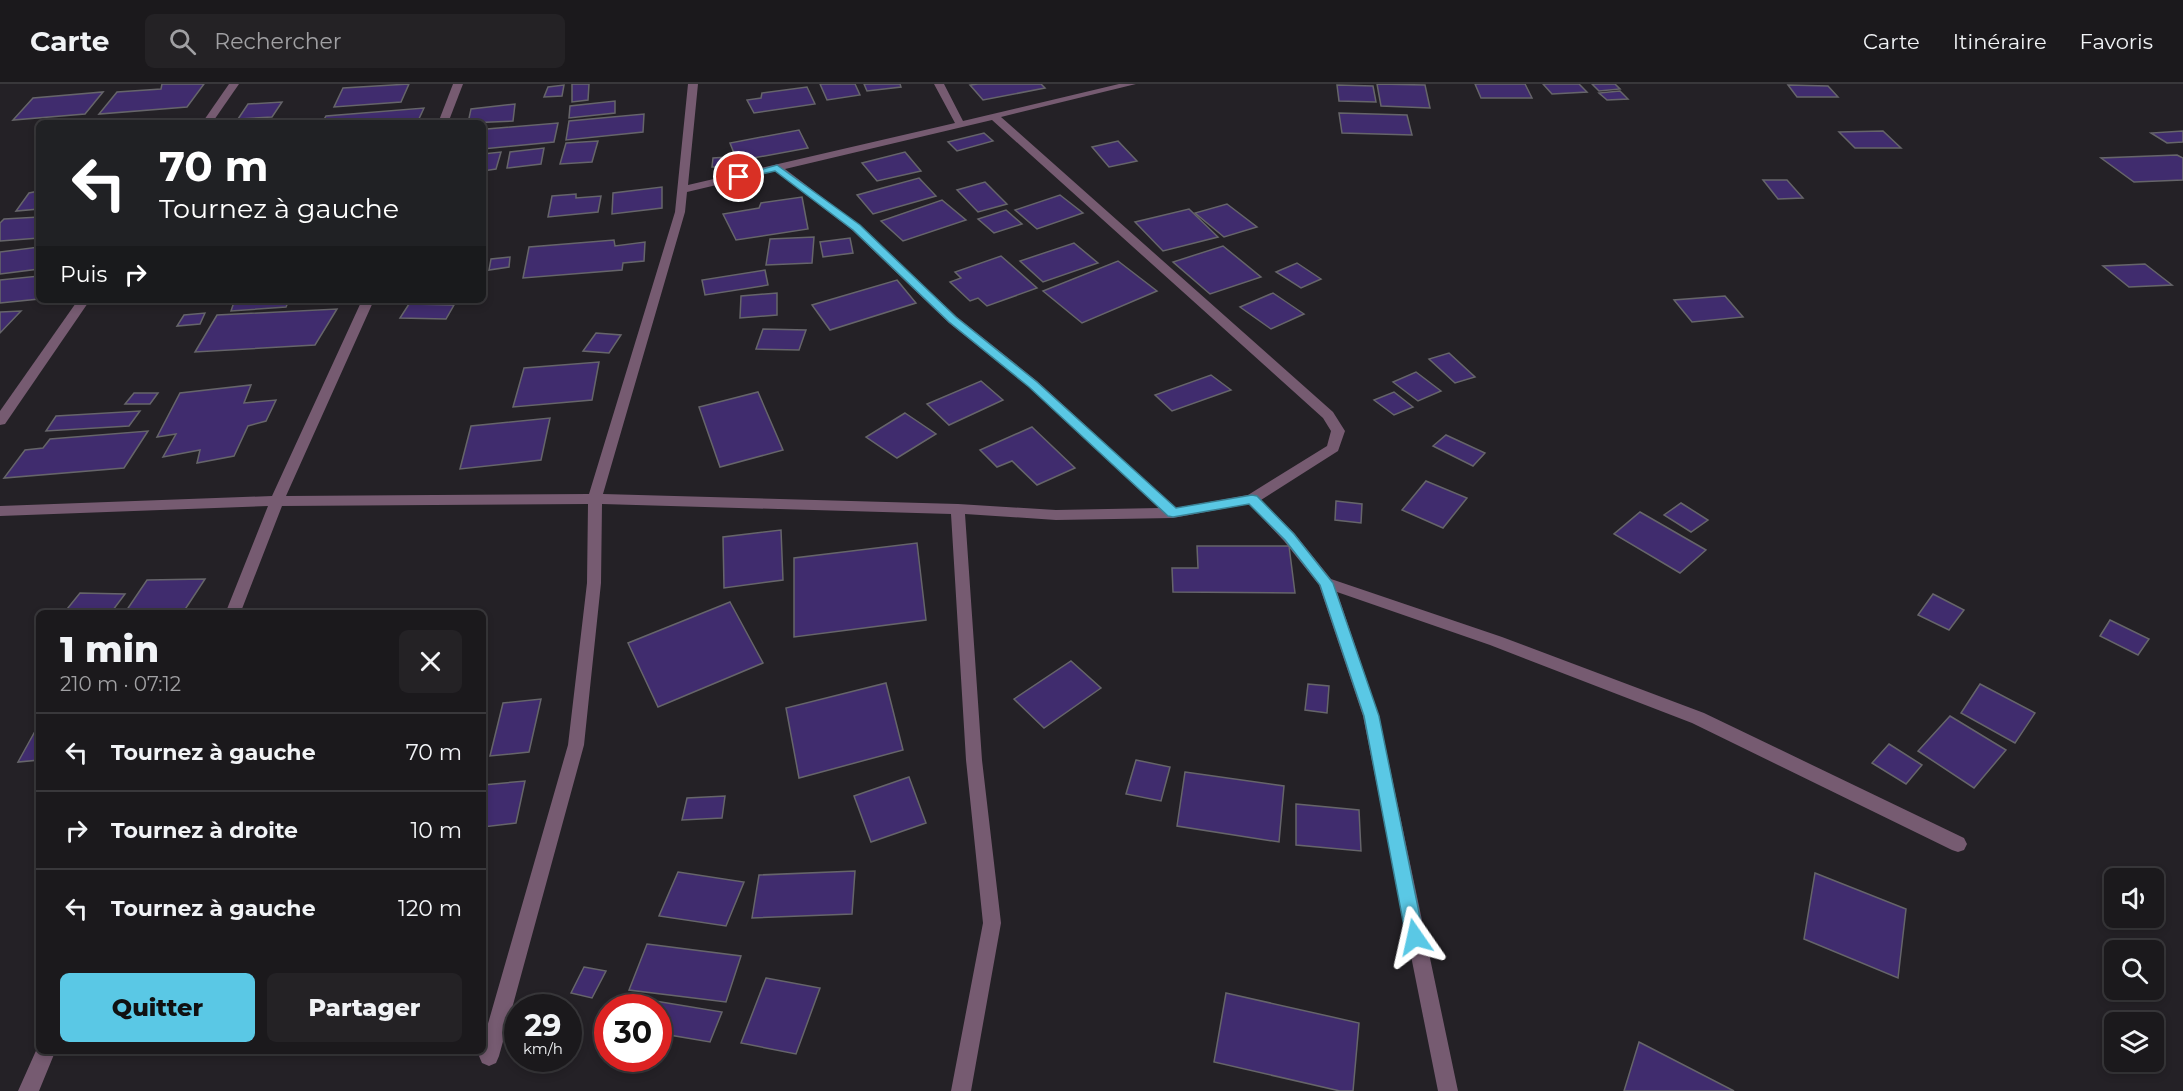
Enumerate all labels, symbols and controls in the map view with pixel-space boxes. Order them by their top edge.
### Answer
search box [145,14,565,68]
text: Carte [30,24,109,58]
icon: search [166,25,199,58]
text: Rechercher [214,28,342,55]
text: Carte [1863,29,1920,54]
text: Itinéraire [1953,29,2047,54]
text: Favoris [2080,29,2153,54]
text: 70 m [159,140,269,192]
icon: left [60,144,138,222]
pin [713,151,764,202]
icon: arrive [722,160,755,193]
text: Tournez à gauche [159,192,399,225]
icon: right [119,258,152,291]
text: Puis [60,261,107,288]
text: 1 min [60,627,159,671]
button: close [399,630,462,693]
text: 210 m · 07:12 [60,672,181,696]
icon: left [60,736,93,769]
text: Tournez à gauche [111,739,316,766]
text: 70 m [406,739,462,766]
icon: right [60,814,93,847]
text: Tournez à droite [111,817,298,844]
text: 10 m [410,817,462,844]
map controls [2104,868,2164,1072]
button: sound [2104,868,2164,928]
icon: left [60,892,93,925]
text: Tournez à gauche [111,895,316,922]
text: 120 m [398,895,462,922]
position arrow [1383,905,1447,969]
button: search [2104,940,2164,1000]
button: Quitter [60,973,255,1042]
button: Partager [267,973,462,1042]
speed limit sign: 30 [594,994,672,1072]
text: 29 [525,1007,561,1044]
button: layers [2104,1012,2164,1072]
text: km/h [523,1039,563,1058]

